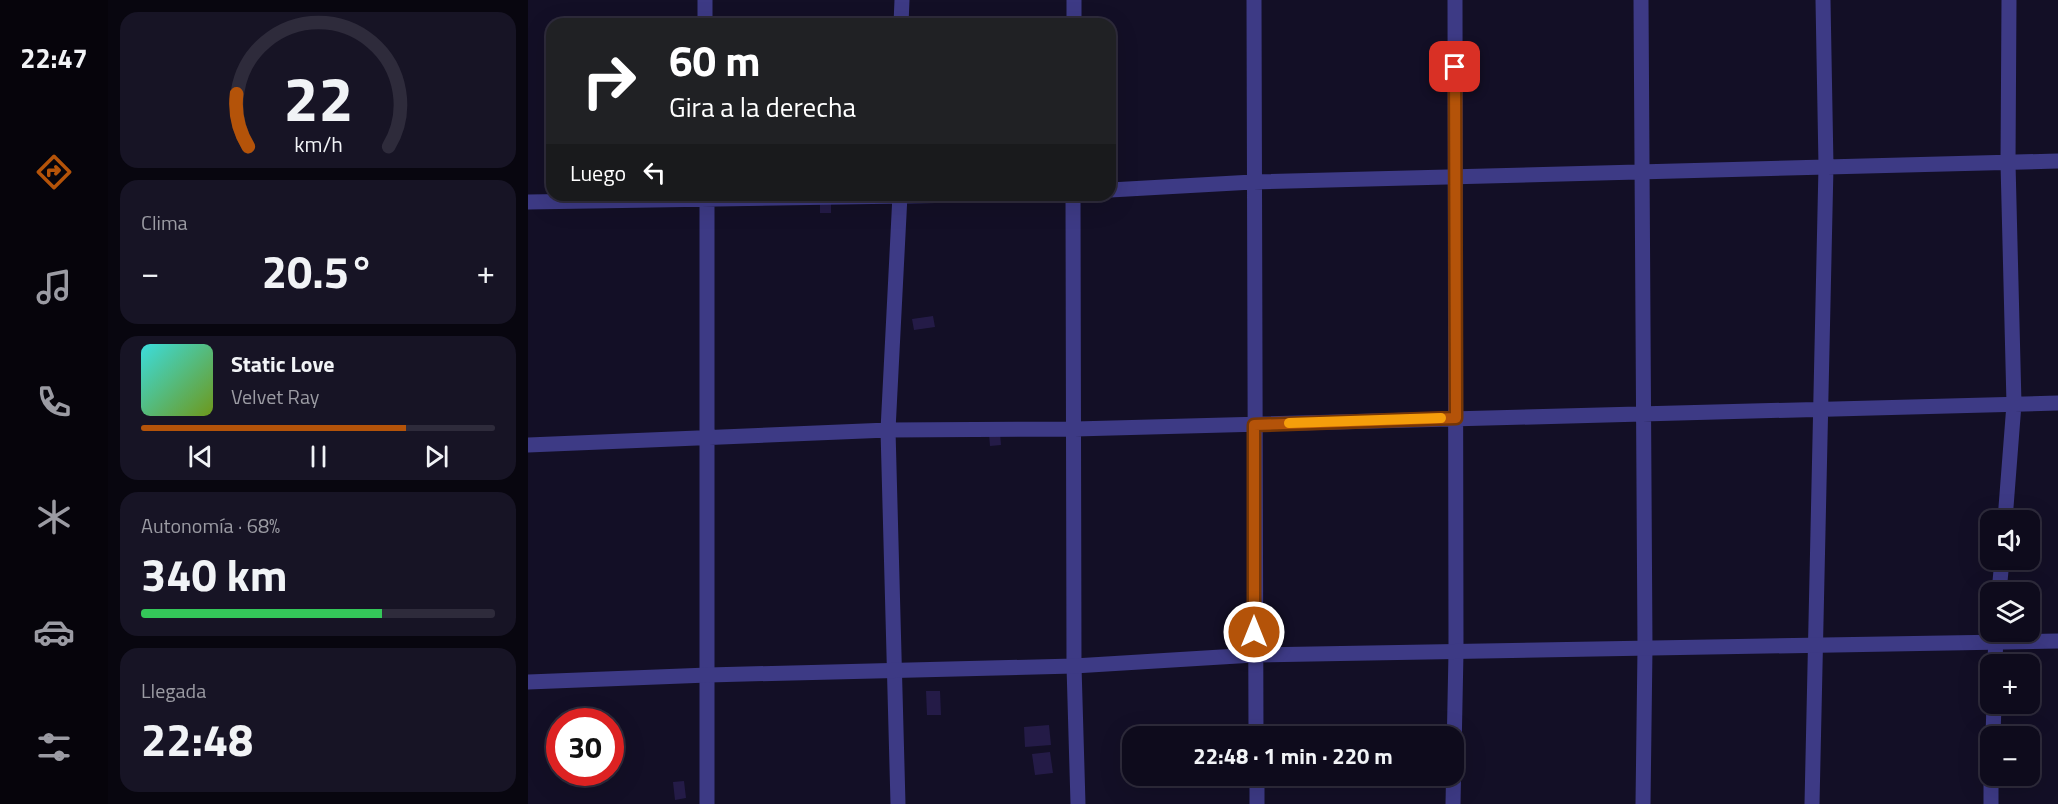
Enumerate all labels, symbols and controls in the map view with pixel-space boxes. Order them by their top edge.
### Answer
text: 60 m [669,28,761,92]
text: 22:47 [20,37,88,78]
pin [1429,41,1480,92]
icon: right [570,42,648,120]
text: 22 [283,50,353,145]
icon: arrive [1438,50,1471,83]
text: Gira a la derecha [669,86,856,127]
text: km/h [294,128,342,160]
icon: directions [33,151,75,193]
text: Luego [570,156,626,190]
icon: left [638,156,671,189]
text: Clima [141,207,188,238]
text: 20.5° [262,237,374,305]
text: − [141,247,159,297]
text: + [477,247,495,297]
icon: music [33,266,75,308]
text: Static Love [231,347,334,381]
icon: phone [33,381,75,423]
text: Velvet Ray [231,381,320,412]
icon: previous [184,440,217,473]
icon: pause [302,440,335,473]
icon: next [420,440,453,473]
icon: climate [33,496,75,538]
text: Autonomía · 68% [141,510,280,541]
map controls [1980,510,2040,786]
button: sound [1980,510,2040,570]
text: 340 km [141,540,287,608]
button: layers [1980,582,2040,642]
position arrow [1222,600,1286,664]
icon: car [33,611,75,653]
button: + [1980,654,2040,714]
text: Llegada [141,675,206,706]
text: 22:48 [141,705,253,773]
speed limit sign: 30 [546,708,624,786]
icon: filters [33,726,75,768]
button: − [1980,726,2040,786]
text: 22:48 · 1 min · 220 m [1193,739,1393,773]

